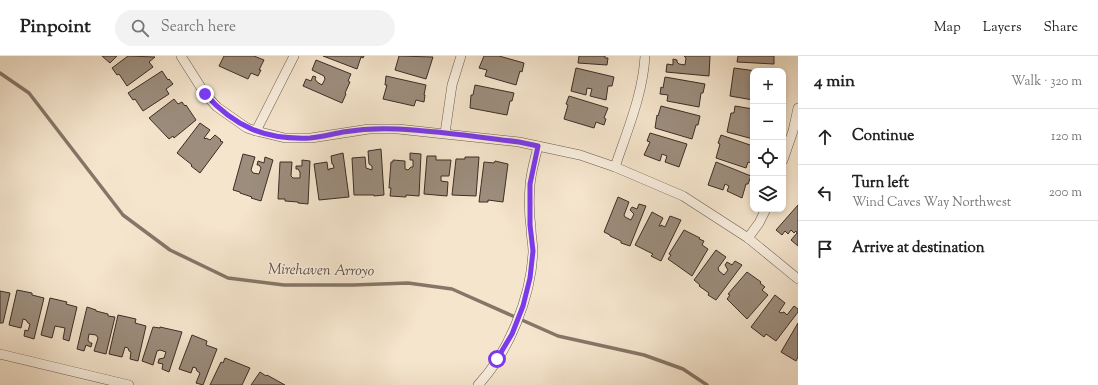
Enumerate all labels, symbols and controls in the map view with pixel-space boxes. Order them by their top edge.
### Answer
search box [115,10,395,46]
text: Pinpoint [20,14,91,41]
icon: search [129,17,151,39]
text: Search here [161,17,236,38]
text: Map [934,18,961,38]
text: Layers [983,18,1021,38]
text: Share [1043,18,1078,38]
map controls [750,68,786,212]
button: + [750,68,786,104]
text: 4 min [814,70,855,94]
text: Walk · 320 m [1011,73,1082,91]
route end [196,85,214,103]
button: − [750,104,786,140]
icon: ahead [814,126,836,148]
text: Continue [852,126,914,147]
text: 120 m [1051,128,1082,146]
button: locate [750,140,786,176]
text: Turn left [852,173,909,194]
button: layers [750,176,786,212]
icon: left [814,182,836,204]
text: 200 m [1049,184,1082,202]
text: Wind Caves Way Northwest [852,194,1011,212]
icon: arrive [814,238,836,260]
text: Arrive at destination [852,238,985,259]
water label: Mirehaven Arroyo [268,260,375,282]
route start [488,350,506,368]

